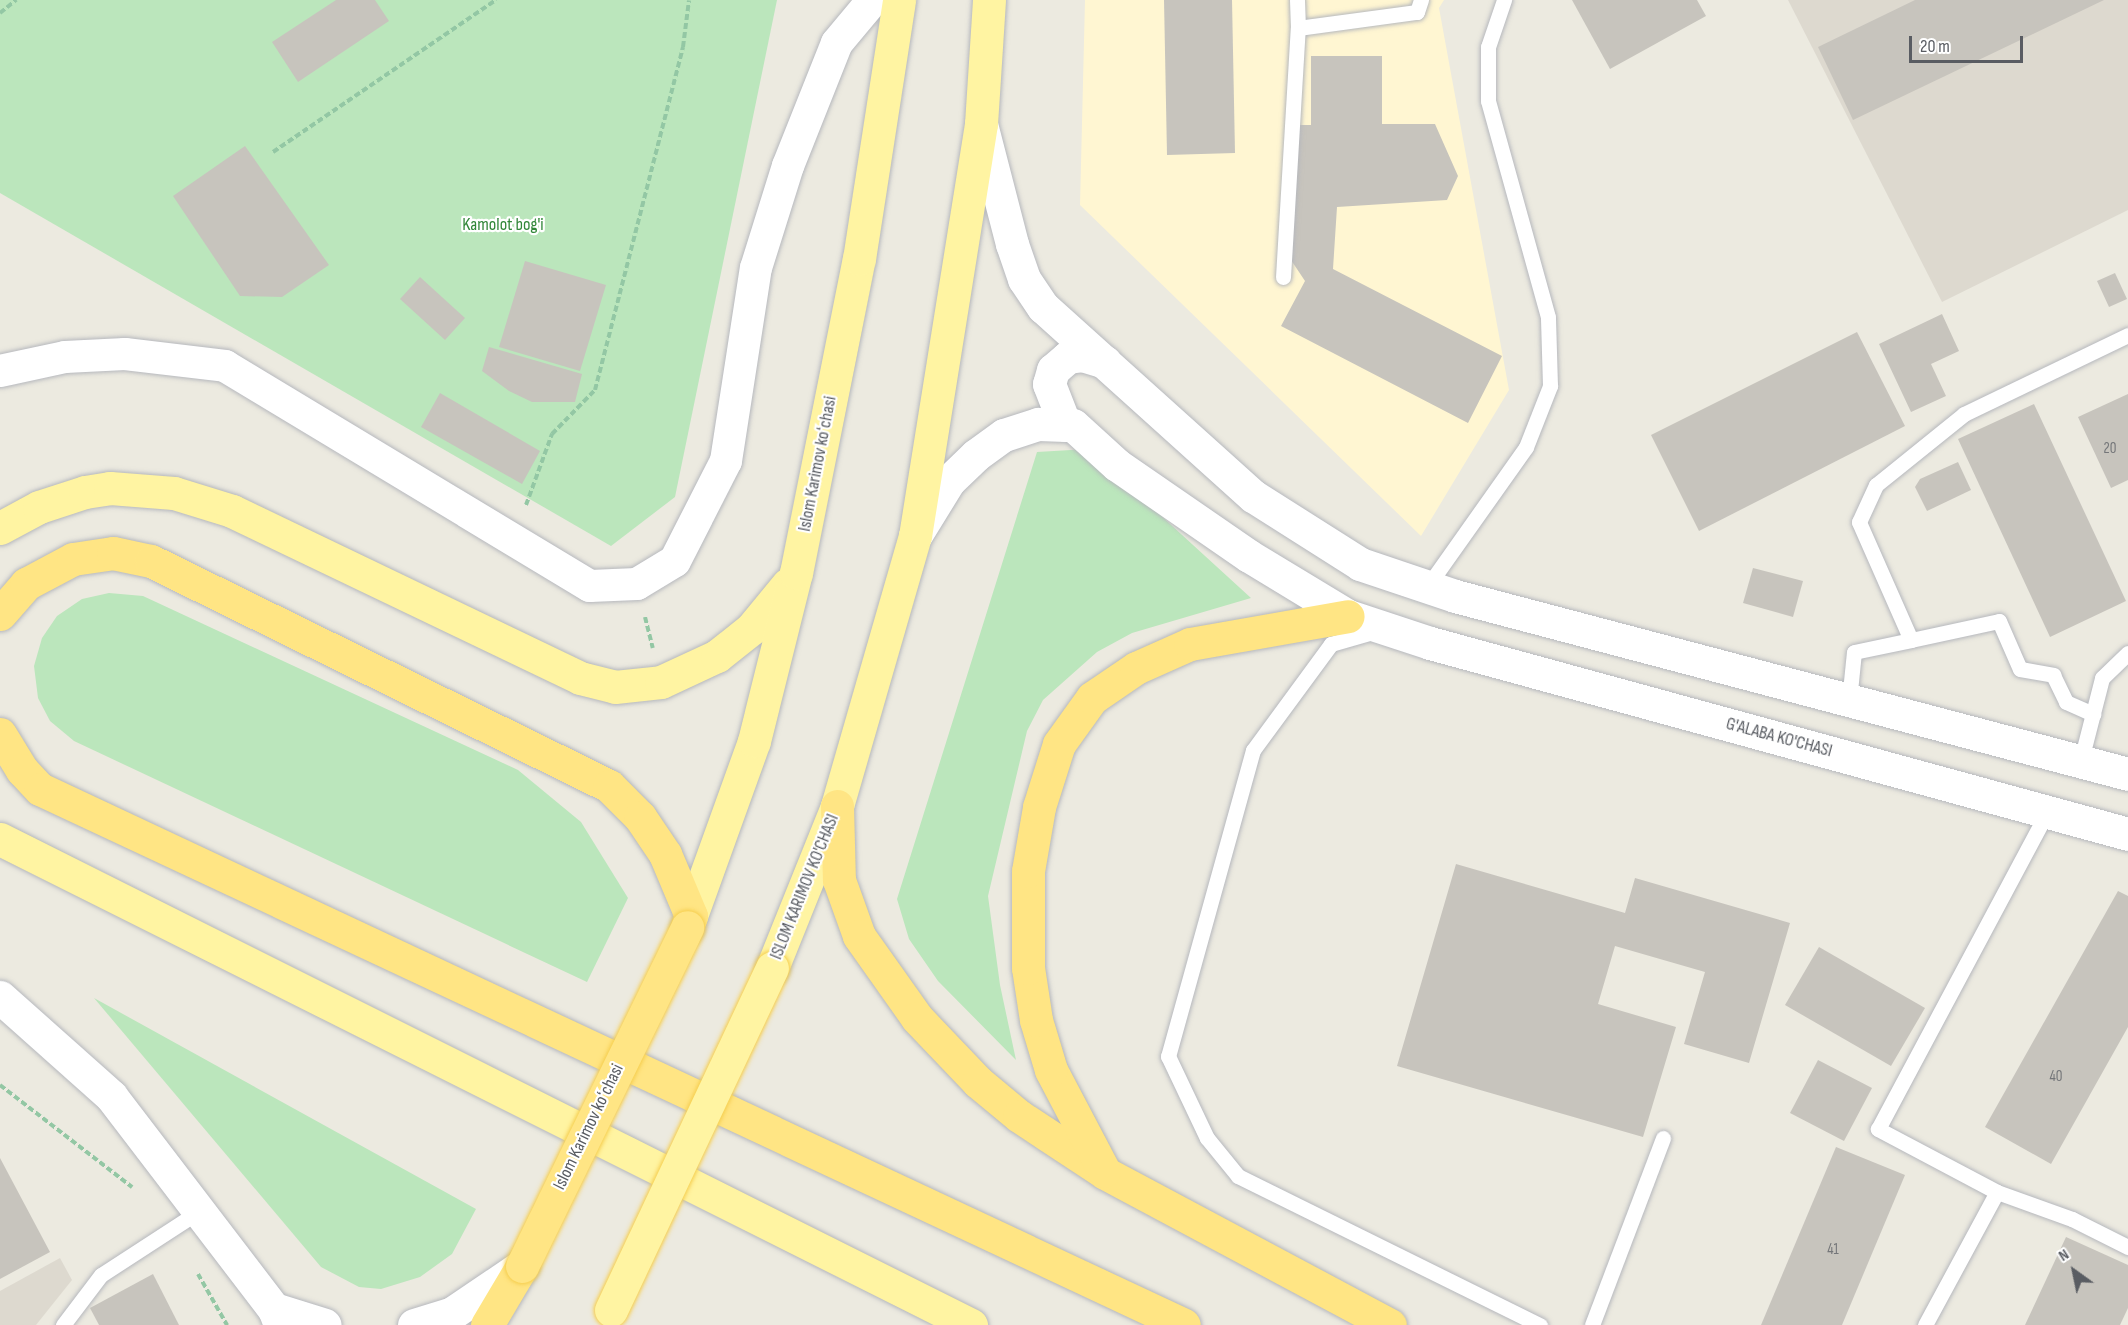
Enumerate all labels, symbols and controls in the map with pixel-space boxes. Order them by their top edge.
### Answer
scale bar [1912,24,2026,62]
text: 20 m [1920,36,1950,57]
park label: Kamolot bog'i [462,214,544,236]
street label: Islom Karimov koʻchasi [794,395,842,533]
house number: 20 [2104,440,2116,458]
street label: G'ALABA KO'CHASI [1723,713,1835,763]
street label: ISLOM KARIMOV KO'CHASI [766,811,844,963]
street label: Islom Karimov koʻchasi [549,1061,629,1193]
house number: 40 [2050,1068,2062,1086]
house number: 41 [1827,1241,1839,1259]
north arrow [2044,1241,2104,1301]
text: N [2055,1245,2073,1266]

